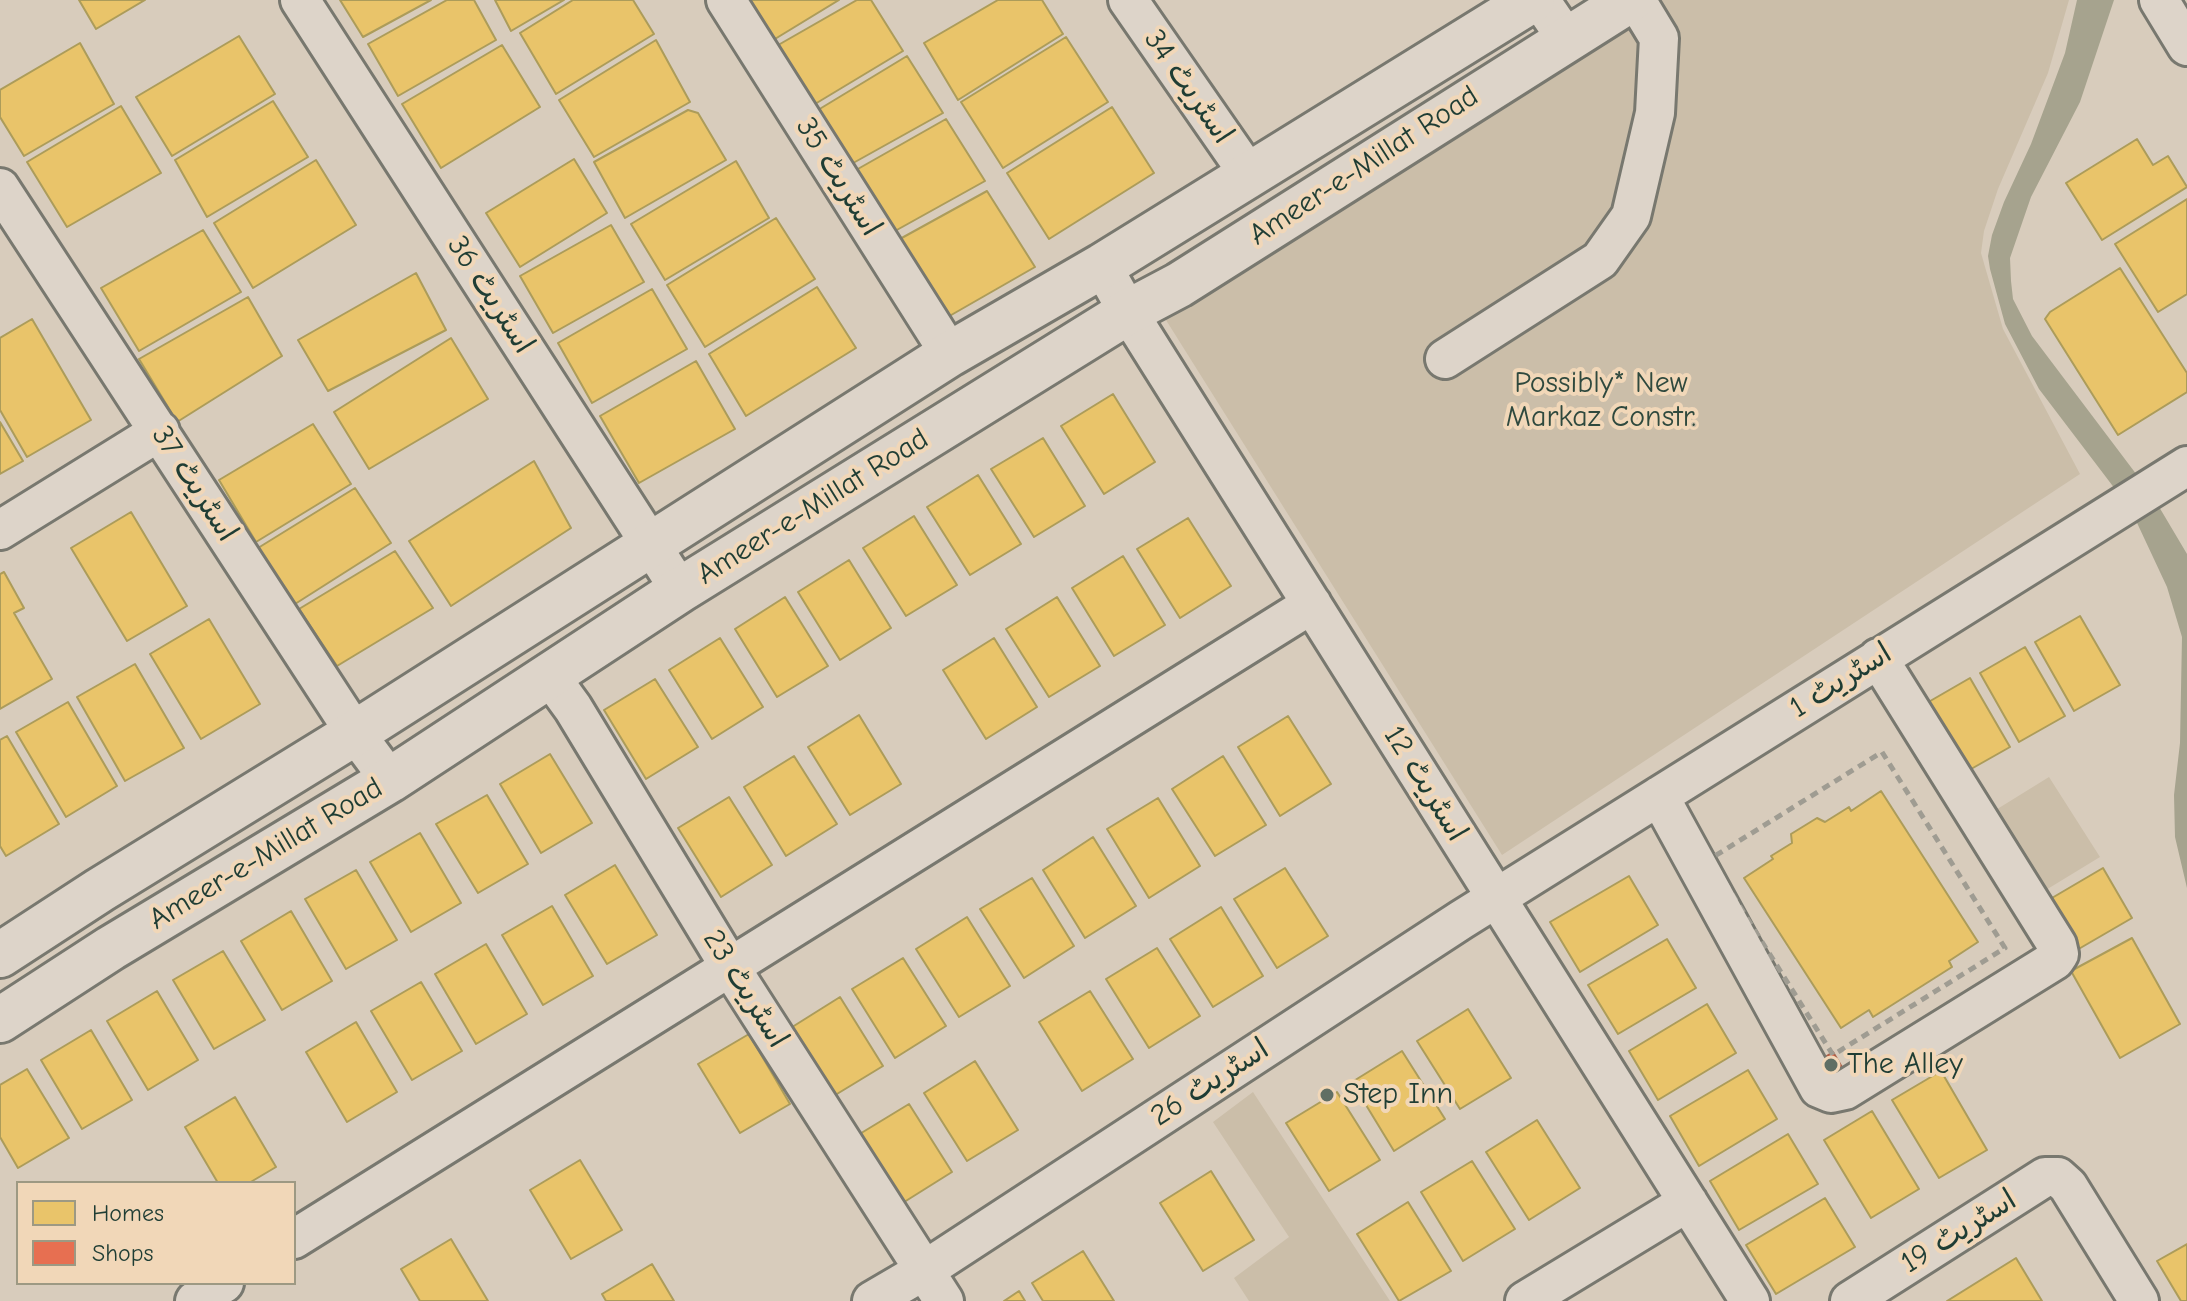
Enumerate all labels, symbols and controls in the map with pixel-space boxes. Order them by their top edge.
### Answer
street label: اسٹریٹ 34 [1136,23,1240,151]
street label: Ameer-e-Millat Road [1243,78,1485,254]
street label: اسٹریٹ 35 [787,111,889,243]
street label: اسٹریٹ 36 [439,229,541,361]
park label: Possibly* New Markaz Constr. [1506,366,1696,436]
street label: اسٹریٹ 37 [143,419,245,549]
street label: Ameer-e-Millat Road [691,421,935,593]
street label: اسٹریٹ 1 [1783,636,1899,726]
street label: اسٹریٹ 12 [1376,720,1474,848]
street label: Ameer-e-Millat Road [143,770,389,938]
street label: اسٹریٹ 23 [695,923,795,1055]
street label: اسٹریٹ 26 [1144,1032,1276,1134]
place label: The Alley [1847,1047,1963,1083]
marker: The Alley [1822,1056,1840,1074]
place label: Step Inn [1343,1077,1453,1113]
marker: Step Inn [1318,1086,1336,1104]
legend [16,1181,296,1285]
street label: اسٹریٹ 19 [1895,1182,2023,1282]
text: Homes [92,1199,164,1227]
text: Shops [92,1239,153,1267]

